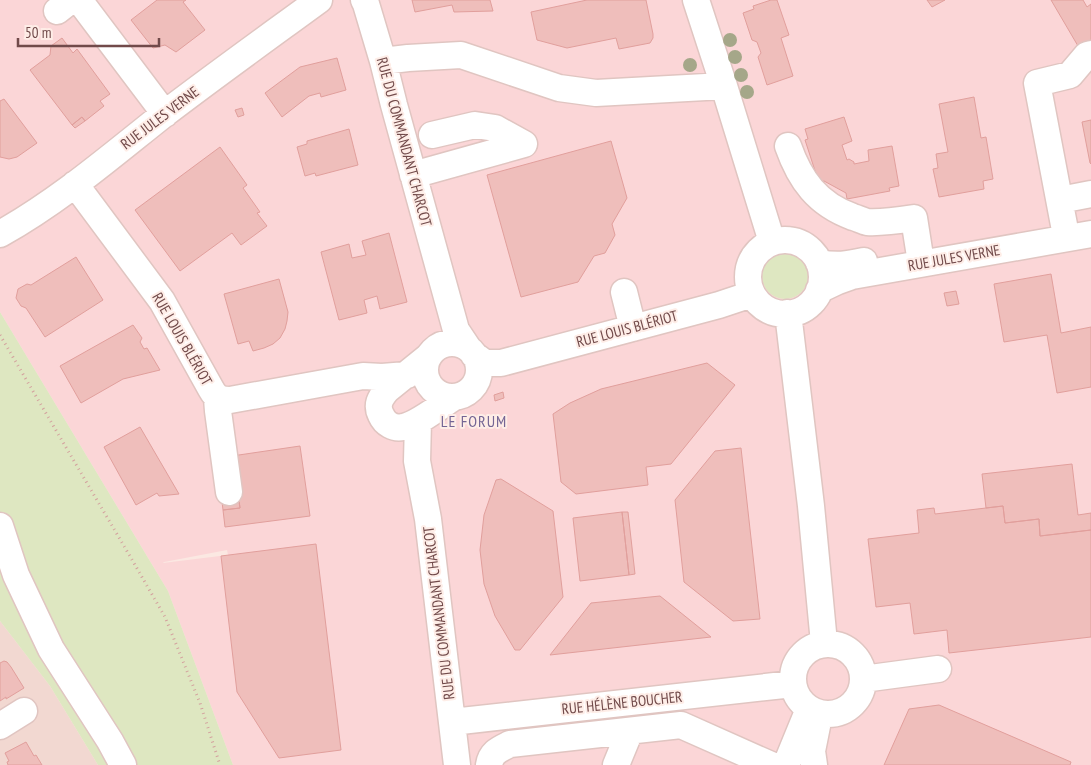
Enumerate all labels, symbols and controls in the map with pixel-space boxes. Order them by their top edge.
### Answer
scale bar [18,15,159,47]
text: 50 m [25,23,51,42]
street label: RUE DU COMMANDANT CHARCOT [373,55,436,229]
street label: RUE JULES VERNE [117,82,203,153]
street label: RUE JULES VERNE [906,240,1001,275]
street label: RUE LOUIS BLÉRIOT [148,289,217,389]
street label: RUE LOUIS BLÉRIOT [574,306,680,351]
district label: LE FORUM [441,411,507,431]
street label: RUE DU COMMANDANT CHARCOT [418,525,459,701]
street label: RUE HÉLÈNE BOUCHER [561,687,683,718]

